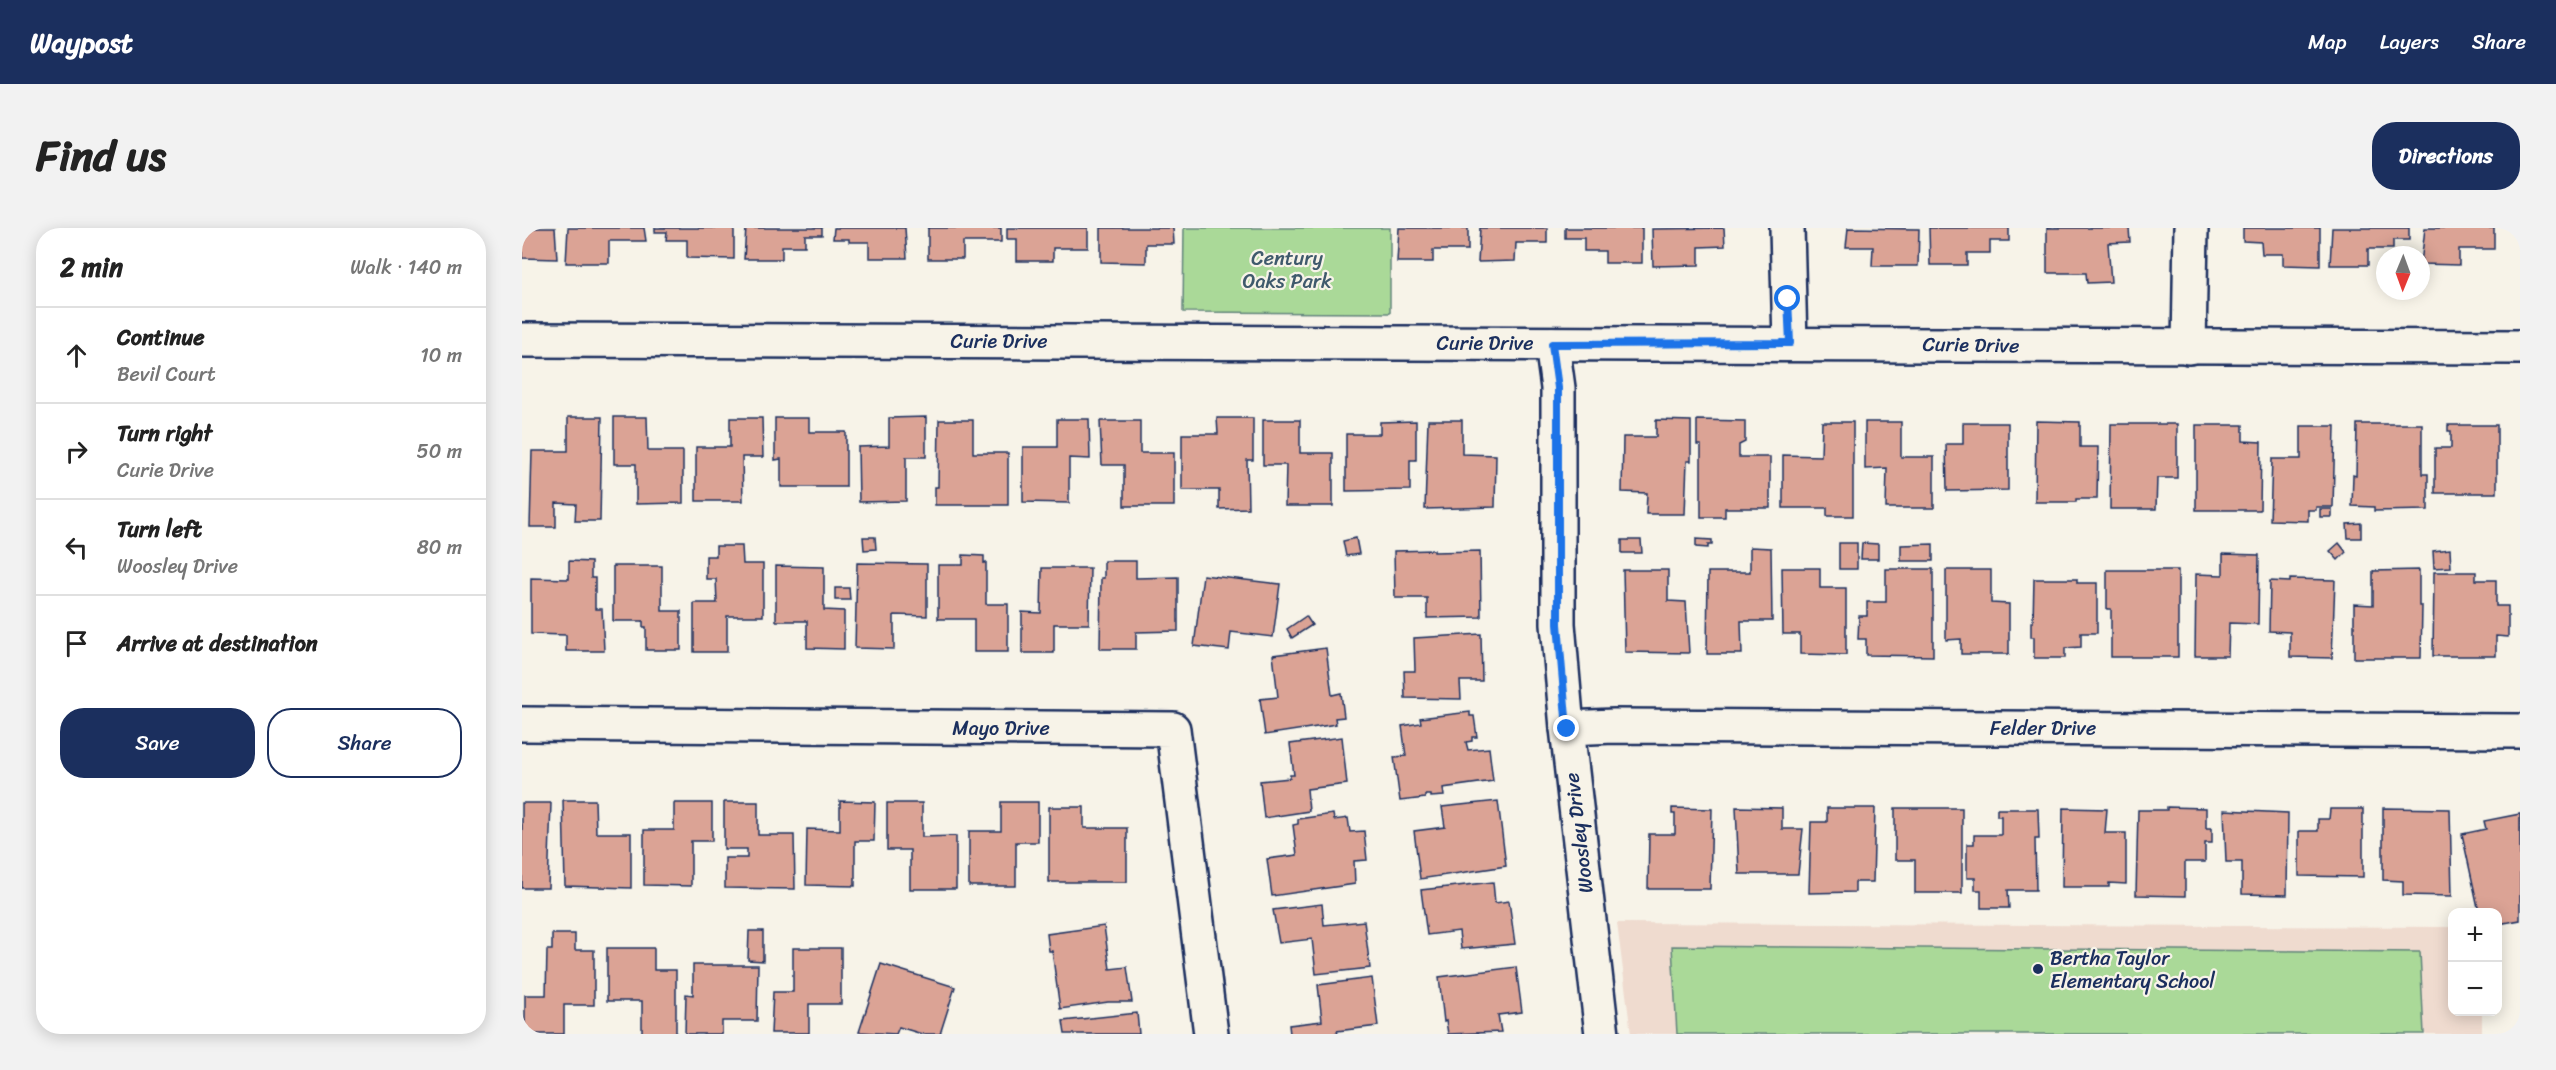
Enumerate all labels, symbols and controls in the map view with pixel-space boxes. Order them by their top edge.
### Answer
text: Waypost [30,18,133,67]
text: Map [2308,23,2347,61]
text: Layers [2380,23,2439,61]
text: Share [2472,23,2526,61]
text: Find us [36,119,166,193]
button: Directions [2372,122,2520,190]
park label: Century Oaks Park [1242,241,1332,299]
text: 2 min [60,244,123,290]
north arrow [2376,246,2430,300]
text: Walk · 140 m [350,250,462,285]
route start [1774,285,1800,311]
text: Continue [117,318,205,357]
street label: Curie Drive [950,324,1048,359]
street label: Curie Drive [1436,326,1534,361]
street label: Curie Drive [1922,327,2020,363]
text: 10 m [420,338,462,373]
icon: ahead [60,339,93,372]
text: Bevil Court [117,357,216,392]
text: Turn right [117,414,212,453]
text: 50 m [417,434,462,469]
icon: right [60,435,93,468]
text: Curie Drive [117,453,214,488]
text: Turn left [117,510,202,549]
text: 80 m [417,530,462,565]
icon: left [60,531,93,564]
text: Woosley Drive [117,549,238,584]
text: Arrive at destination [117,624,318,663]
icon: arrive [60,627,93,660]
button: Save [60,708,255,778]
button: Share [267,708,462,778]
street label: Mayo Drive [952,711,1050,746]
street label: Felder Drive [1990,711,2096,746]
route end [1553,715,1579,741]
street label: Woosley Drive [1554,771,1604,895]
map controls [2448,908,2502,1016]
button: + [2448,908,2502,962]
place label: Bertha Taylor Elementary School [2050,941,2215,999]
marker: Bertha Taylor Elementary School [2031,962,2045,976]
button: − [2448,962,2502,1016]

